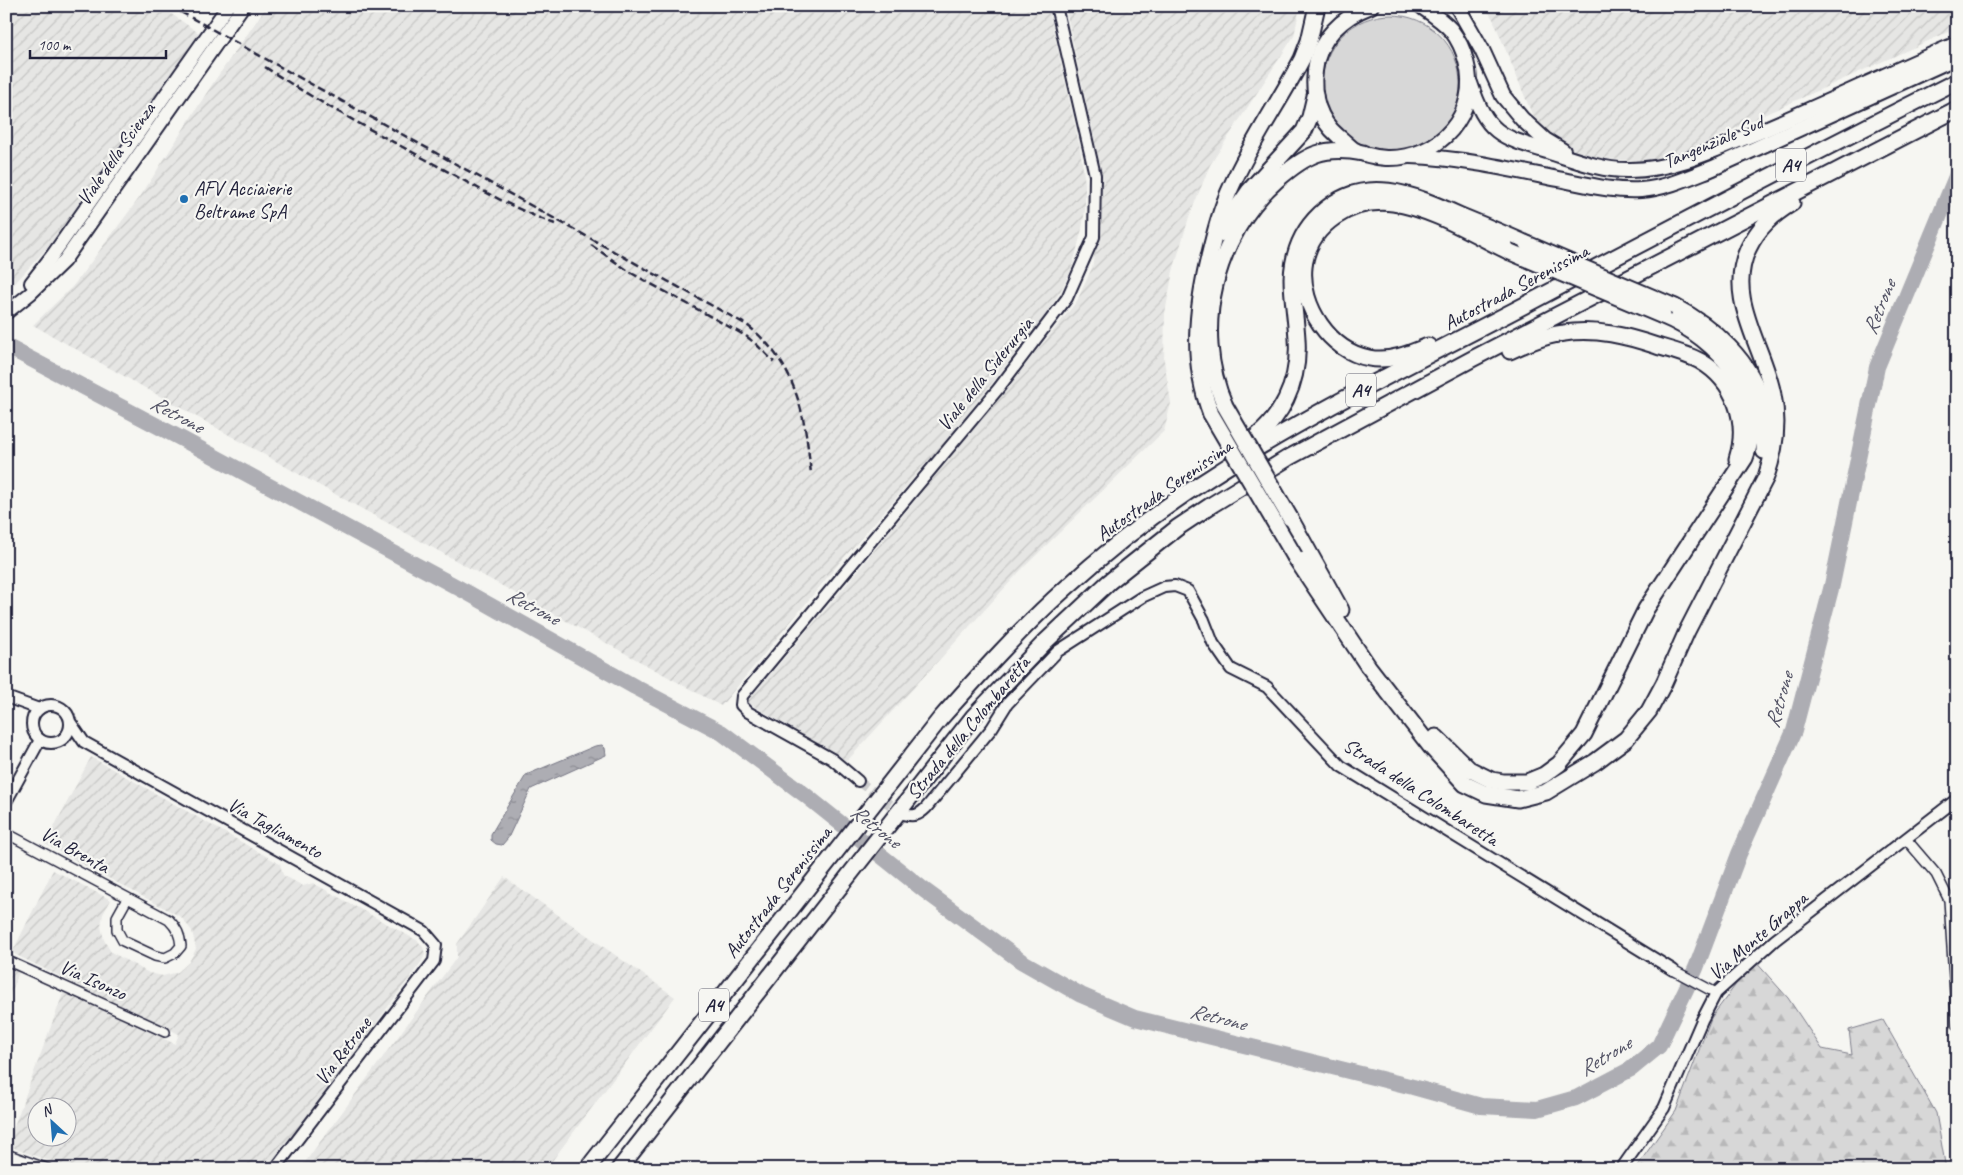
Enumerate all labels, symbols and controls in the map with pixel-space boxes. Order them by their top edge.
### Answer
scale bar [30,28,166,60]
text: 100 m [38,36,72,55]
street label: Viale della Scienza [71,96,162,211]
street label: Tangenziale Sud [1659,109,1770,174]
road number: A4 [1776,148,1806,182]
place label: AFV Acciaierie Beltrame SpA [194,176,293,224]
marker: AFV Acciaierie Beltrame SpA [178,193,190,205]
street label: Autostrada Serenissima [1439,237,1594,336]
water label: Retrone [1856,273,1903,338]
street label: Viale della Siderurgia [931,311,1039,436]
road number: A4 [1346,374,1376,406]
water label: Retrone [146,389,211,440]
street label: Autostrada Serenissima [1091,433,1238,546]
water label: Retrone [502,581,567,632]
street label: Strada della Colombaretta [901,650,1037,805]
water label: Retrone [1759,666,1800,731]
street label: Strada della Colombaretta [1339,733,1505,852]
street label: Via Tagliamento [223,792,328,865]
water label: Retrone [846,798,909,855]
street label: Autostrada Serenissima [719,820,838,963]
street label: Via Brenta [36,821,115,880]
street label: Via Monte Grappa [1703,885,1814,986]
street label: Via Isonzo [56,954,131,1006]
road number: A4 [699,988,729,1022]
water label: Retrone [1188,998,1251,1037]
street label: Via Retrone [309,1011,378,1090]
water label: Retrone [1574,1029,1638,1082]
north arrow [28,1098,78,1148]
text: N [39,1100,56,1120]

